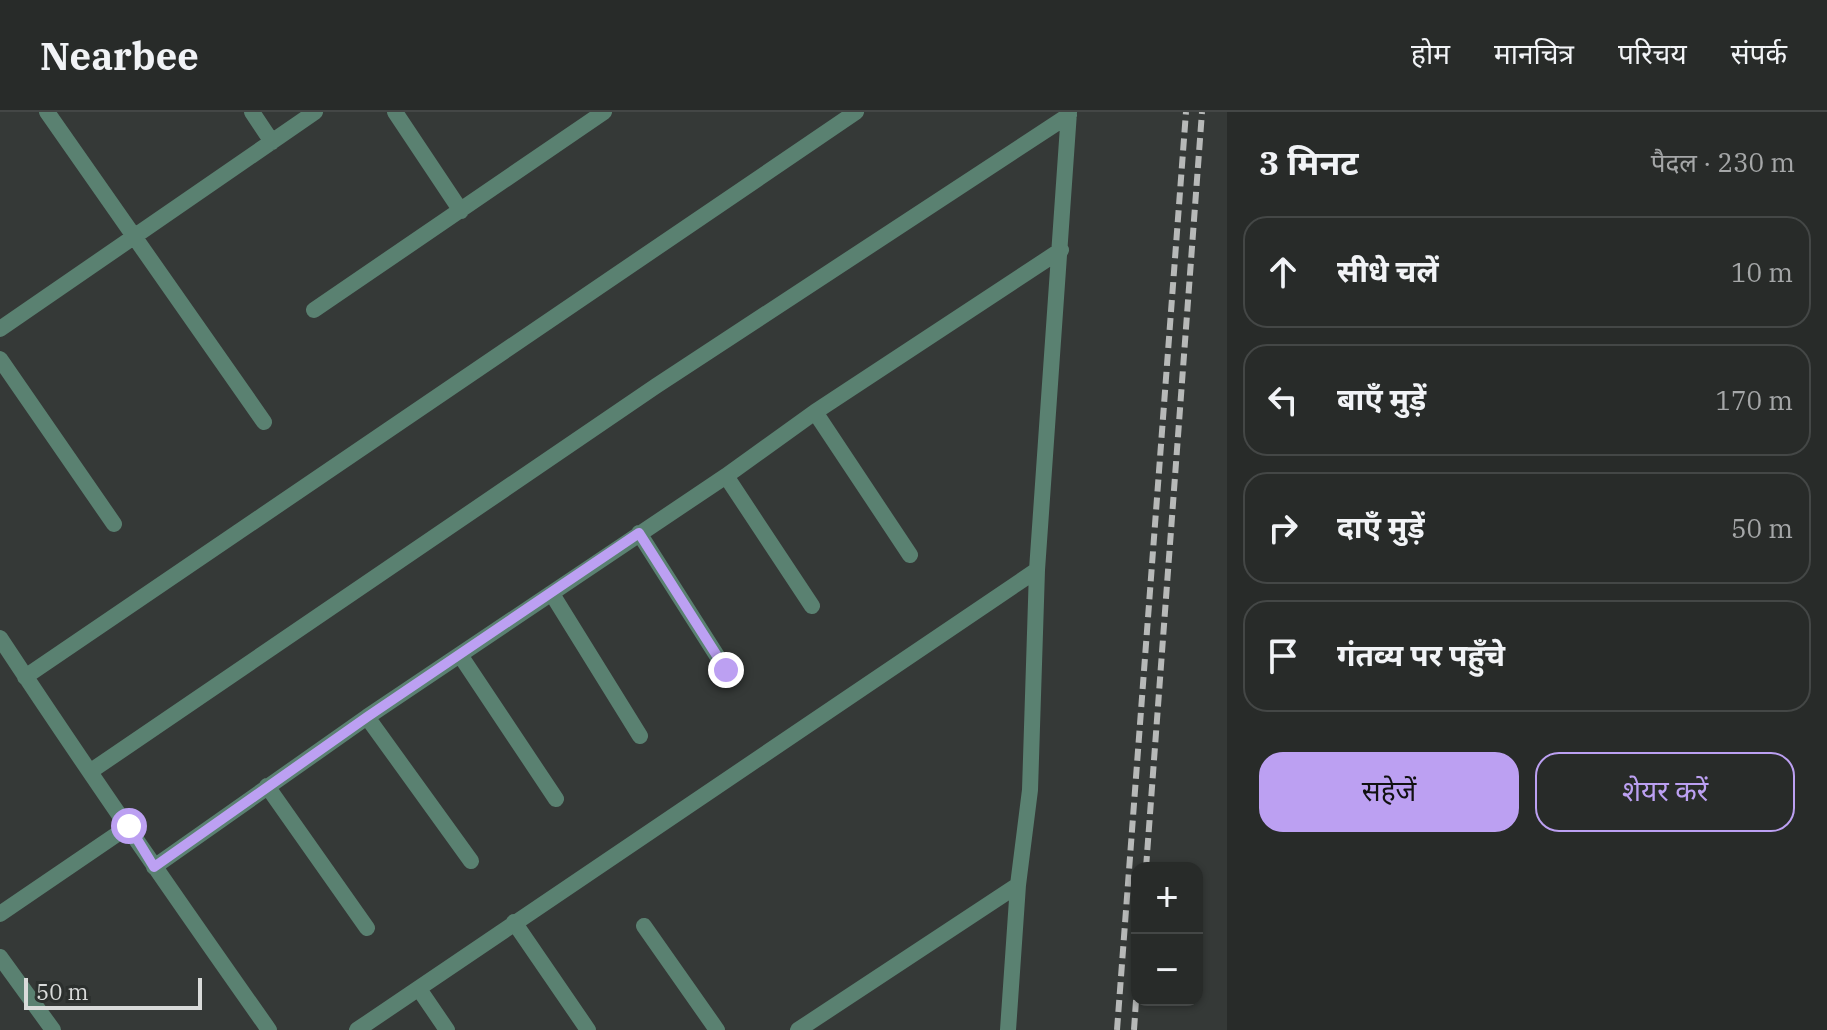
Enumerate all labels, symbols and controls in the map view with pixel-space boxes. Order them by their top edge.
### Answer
text: Nearbee [40,31,199,80]
text: होम [1411,35,1450,72]
text: मानचित्र [1494,35,1574,72]
text: परिचय [1618,35,1687,72]
text: संपर्क [1731,35,1787,72]
text: 3 मिनट [1259,140,1359,184]
text: पैदल · 230 m [1651,145,1795,179]
icon: ahead [1261,250,1305,294]
text: सीधे चलें [1337,251,1439,290]
text: 10 m [1731,255,1793,289]
icon: left [1261,378,1305,422]
text: बाएँ मुड़ें [1337,379,1426,418]
text: 170 m [1715,383,1793,417]
icon: right [1261,506,1305,550]
text: दाएँ मुड़ें [1337,507,1425,546]
text: 50 m [1731,511,1793,545]
icon: arrive [1261,634,1305,678]
text: गंतव्य पर पहुँचे [1337,635,1505,674]
route end [708,652,744,688]
button: सहेजें [1259,752,1519,832]
button: शेयर करें [1535,752,1795,832]
route start [111,808,147,844]
map controls [1131,862,1203,1006]
button: + [1131,862,1203,934]
button: − [1131,934,1203,1006]
scale bar [24,974,202,1010]
text: 50 m [36,977,88,1006]

